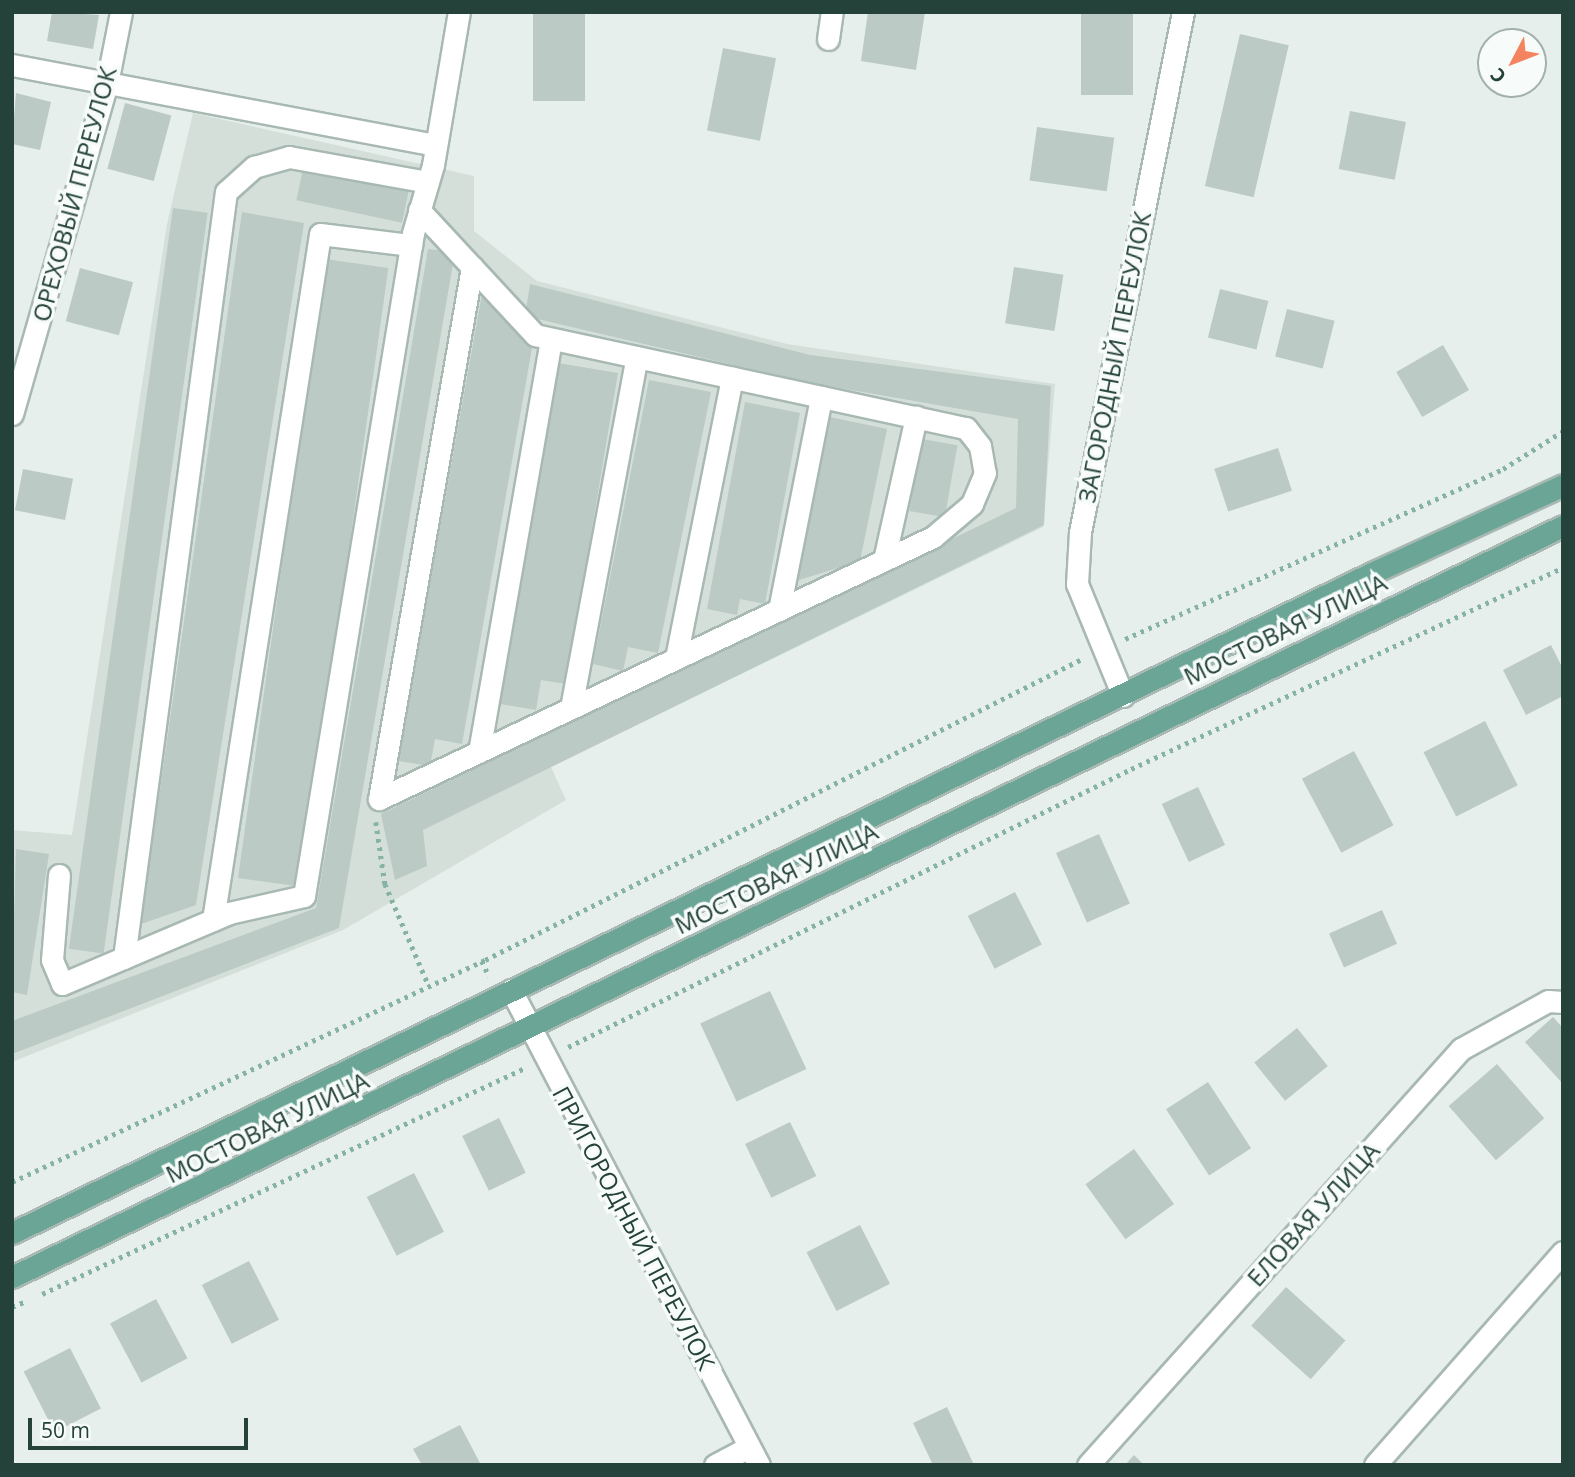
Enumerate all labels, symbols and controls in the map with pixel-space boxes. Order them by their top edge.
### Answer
north arrow [1477,28,1547,98]
street label: ОРЕХОВЫЙ ПЕРЕУЛОК [26,63,122,325]
text: С [1484,63,1512,89]
street label: ЗАГОРОДНЫЙ ПЕРЕУЛОК [1072,209,1156,505]
street label: МОСТОВАЯ УЛИЦА [1179,567,1391,691]
street label: МОСТОВАЯ УЛИЦА [670,816,882,940]
street label: МОСТОВАЯ УЛИЦА [161,1065,373,1189]
street label: ПРИГОРОДНЫЙ ПЕРЕУЛОК [547,1081,721,1375]
street label: ЕЛОВАЯ УЛИЦА [1241,1136,1385,1292]
scale bar [32,1404,252,1448]
text: 50 m [41,1416,90,1444]

